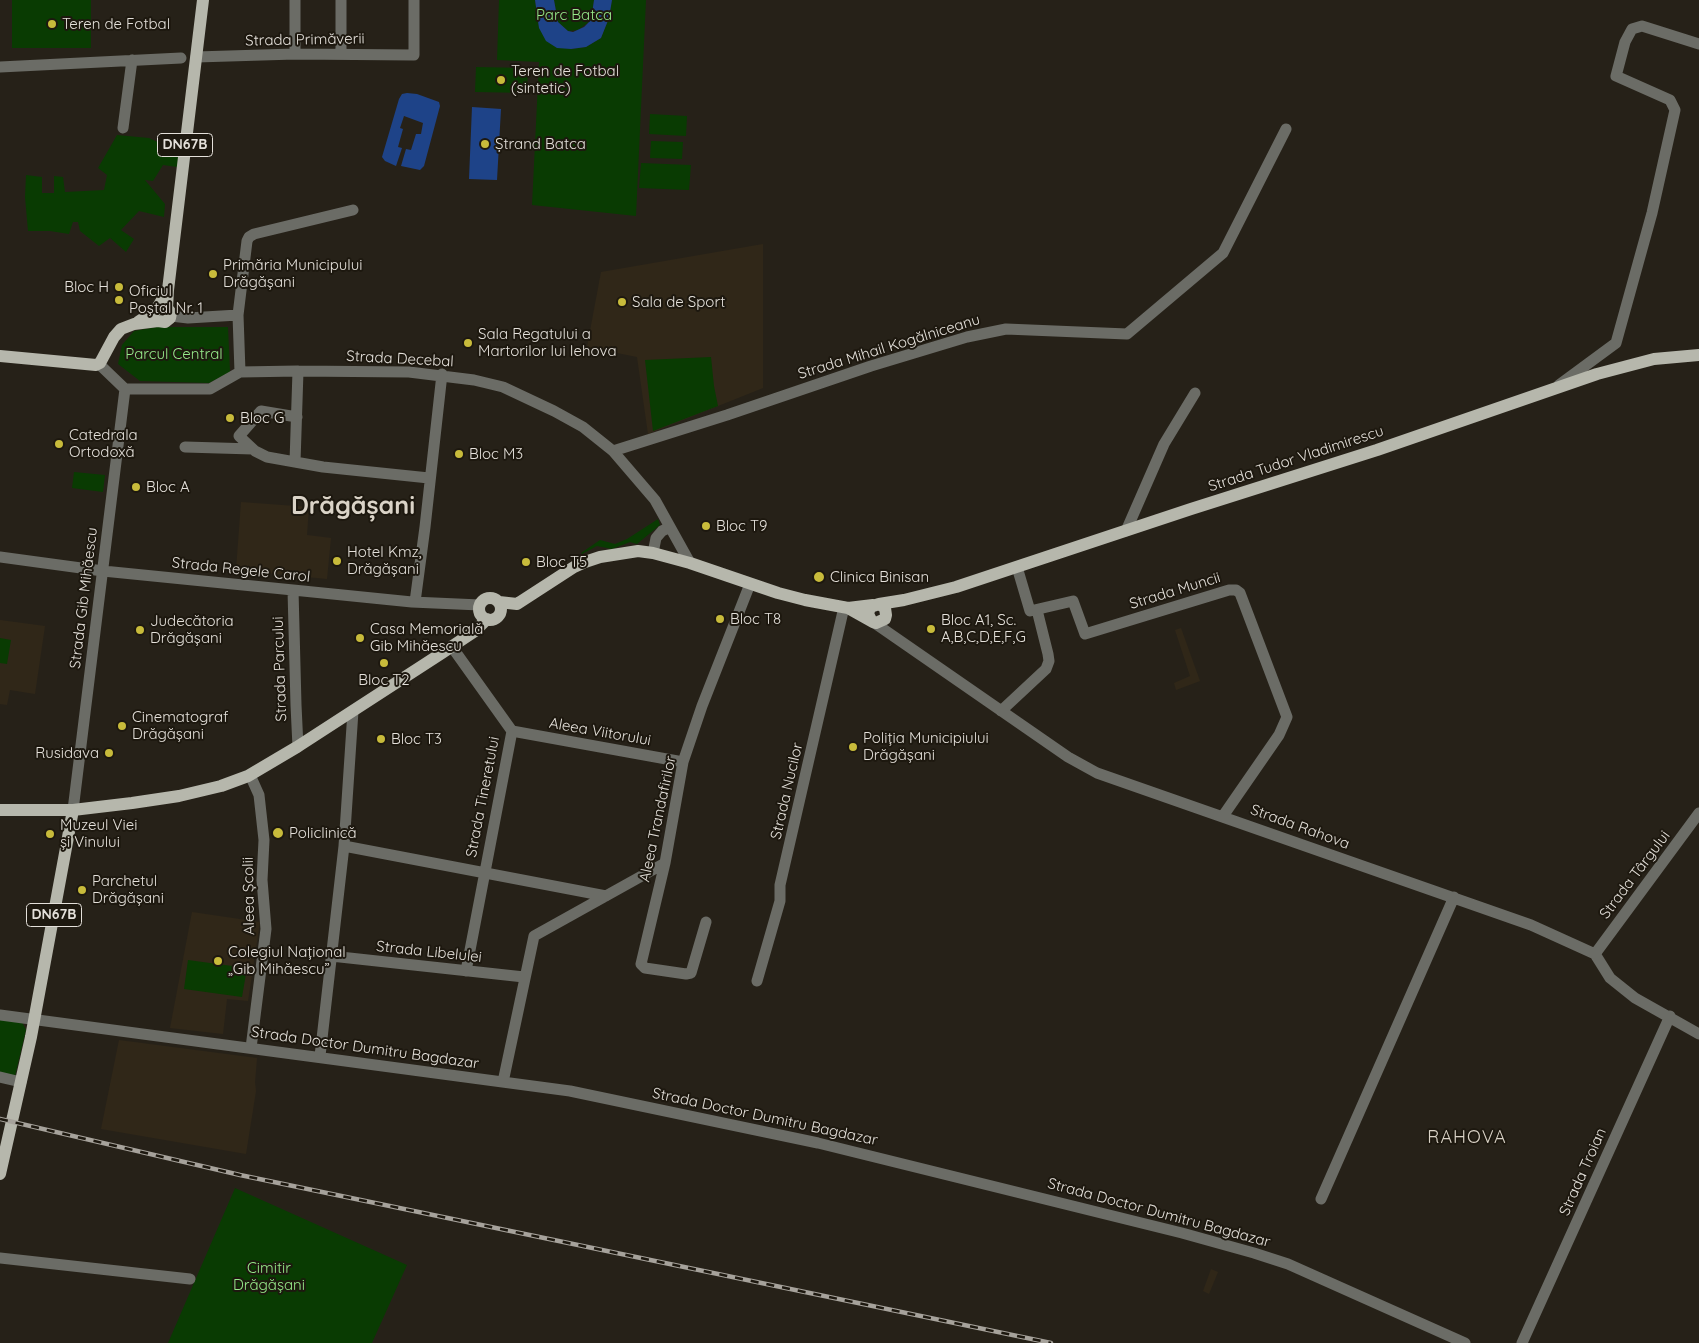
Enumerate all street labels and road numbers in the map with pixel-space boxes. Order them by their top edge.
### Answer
street label: Strada Primăverii [245,30,365,50]
road number: DN67B [158,134,212,156]
street label: Strada Mihail Kogălniceanu [796,311,982,383]
street label: Strada Decebal [346,347,454,371]
street label: Strada Tudor Vladimirescu [1206,422,1386,496]
street label: Strada Gib Mihăescu [66,526,102,670]
street label: Strada Regele Carol [171,554,311,586]
street label: Strada Muncii [1127,569,1223,613]
street label: Strada Parcului [269,616,291,722]
street label: Aleea Viitorului [548,714,652,750]
street label: Strada Tineretului [462,735,504,859]
street label: Strada Nucilor [767,741,807,841]
street label: Aleea Trandafirilor [636,754,680,884]
street label: Strada Rahova [1248,801,1352,853]
street label: Strada Târgului [1596,827,1674,923]
street label: Aleea Școlii [239,857,259,935]
road number: DN67B [27,904,82,926]
street label: Strada Libelulei [375,938,483,966]
street label: Strada Doctor Dumitru Bagdazar [250,1023,480,1073]
street label: Strada Doctor Dumitru Bagdazar [651,1084,879,1150]
street label: Strada Troian [1556,1125,1610,1219]
street label: Strada Doctor Dumitru Bagdazar [1046,1175,1272,1251]

